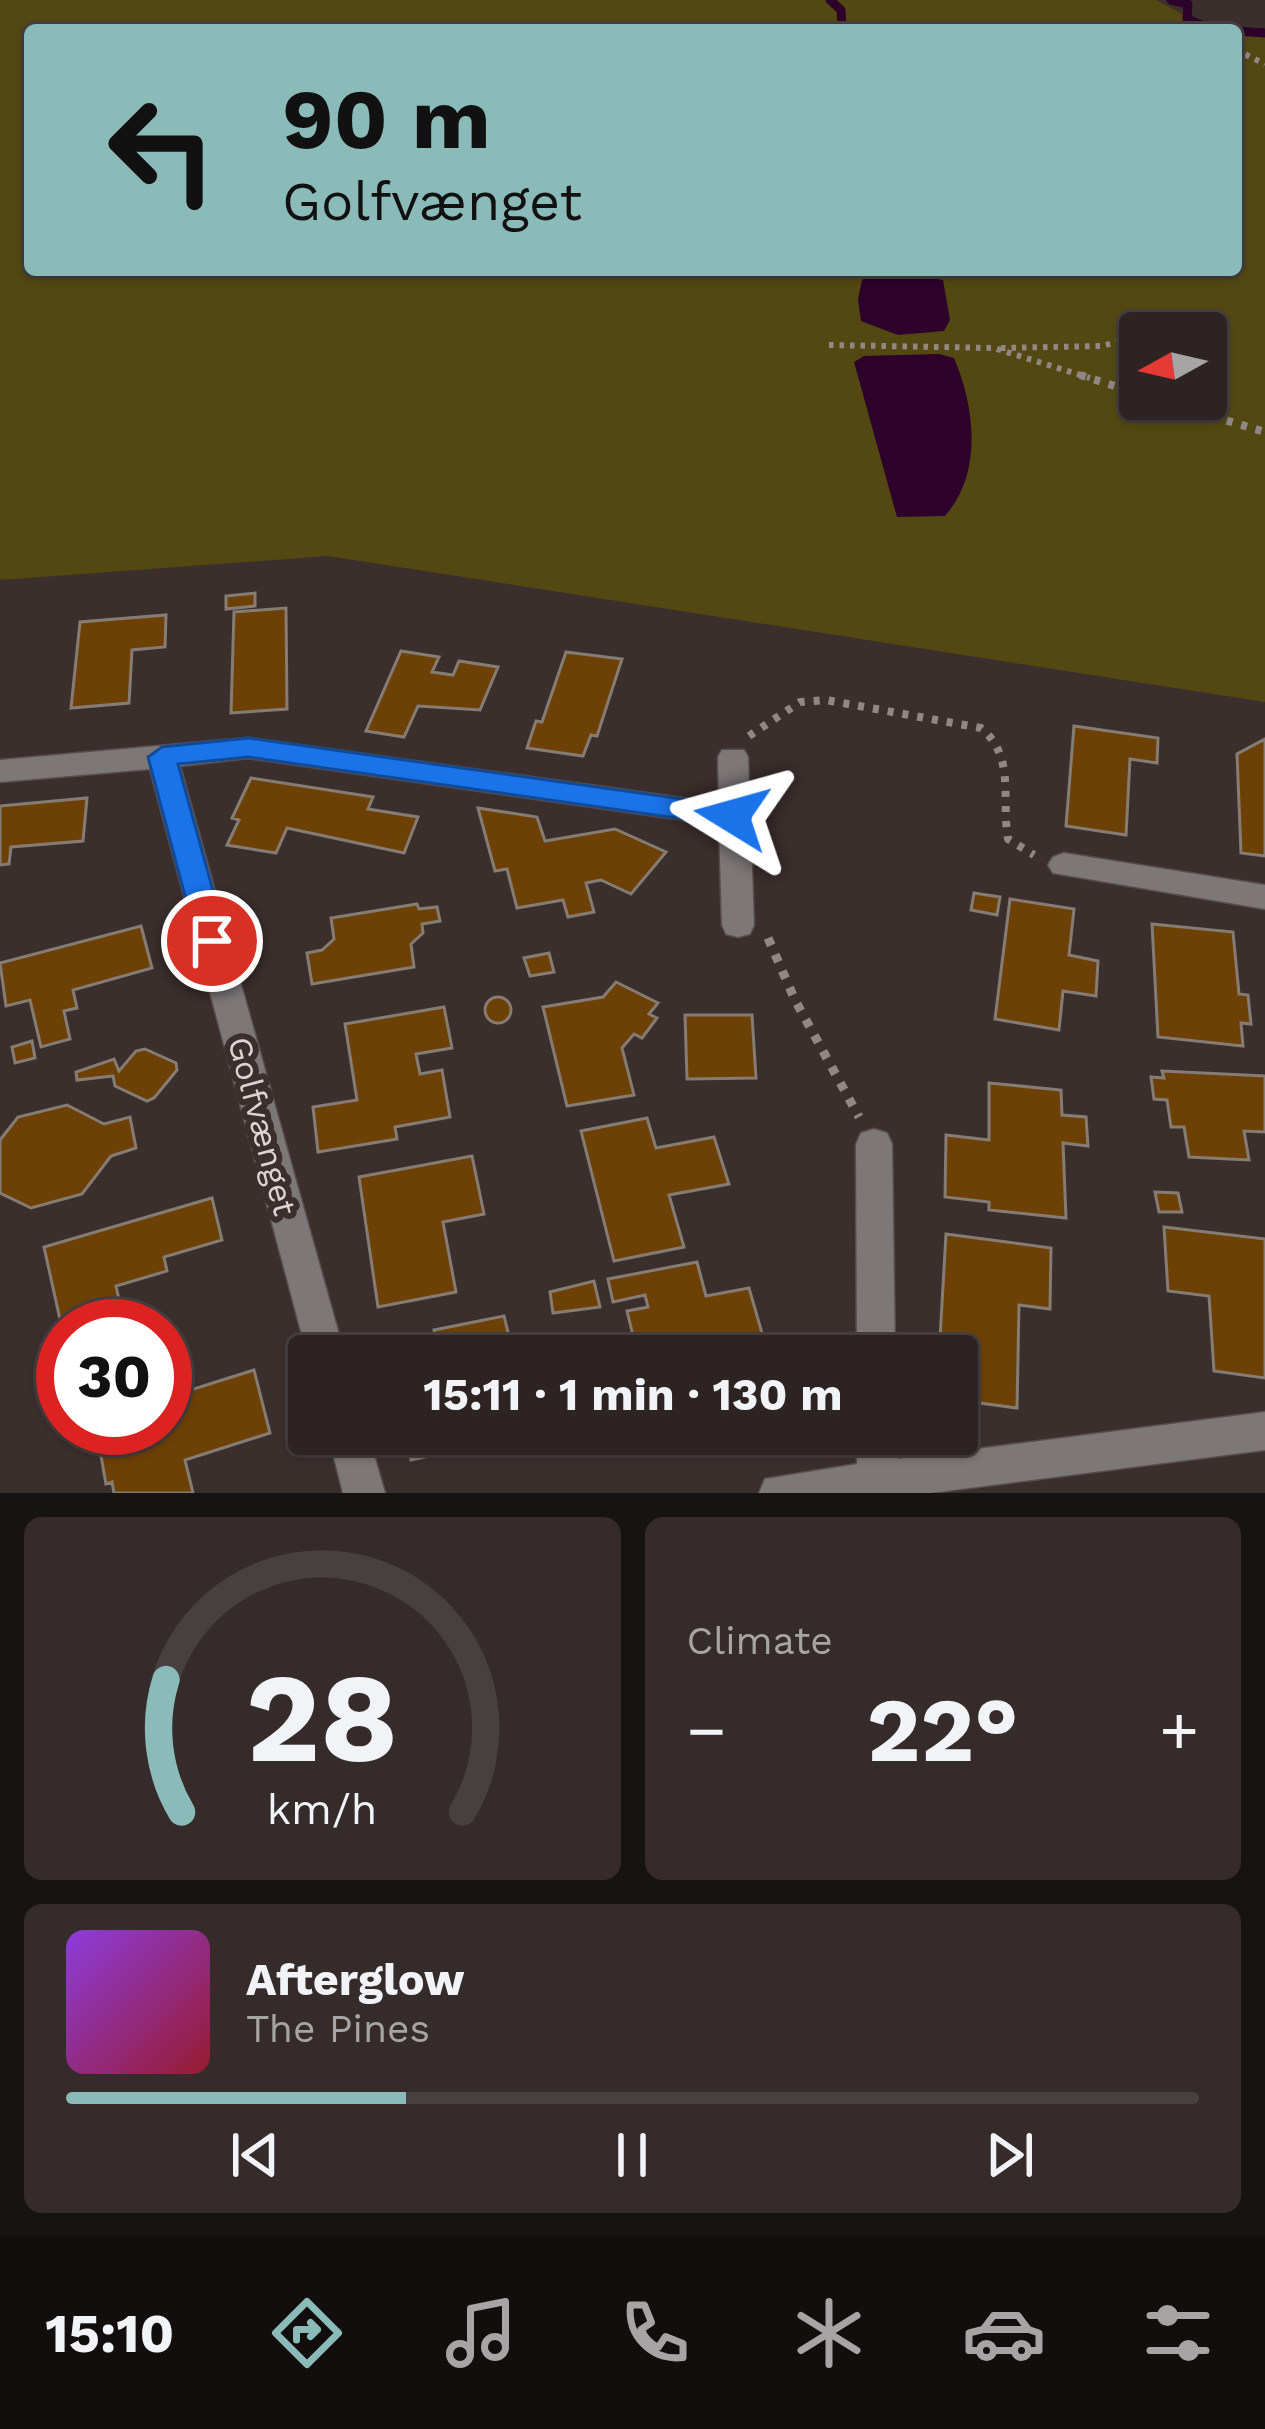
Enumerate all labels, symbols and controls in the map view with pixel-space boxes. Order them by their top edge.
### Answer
text: 90 m [282,70,491,168]
icon: left [84,72,240,228]
text: Golfvænget [282,170,582,233]
north arrow [1119,312,1227,420]
map controls [1119,312,1227,420]
position arrow [669,753,795,879]
pin [161,890,263,992]
icon: arrive [179,908,245,974]
street label: Golfvænget [220,1033,305,1220]
speed limit sign: 30 [36,1299,192,1455]
text: 15:11 · 1 min · 130 m [423,1368,843,1421]
text: Climate [687,1618,833,1663]
text: 28 [246,1645,399,1791]
text: 22° [867,1677,1019,1783]
text: − [687,1692,726,1769]
text: + [1159,1692,1199,1769]
text: km/h [267,1783,377,1833]
text: Afterglow [246,1953,465,2006]
text: The Pines [246,2006,430,2051]
icon: previous [222,2122,288,2188]
icon: pause [599,2122,665,2188]
icon: next [977,2122,1043,2188]
icon: directions [265,2291,349,2375]
icon: music [439,2291,523,2375]
icon: phone [613,2291,697,2375]
icon: climate [787,2291,871,2375]
icon: car [962,2291,1046,2375]
icon: filters [1136,2291,1220,2375]
text: 15:10 [45,2302,174,2365]

